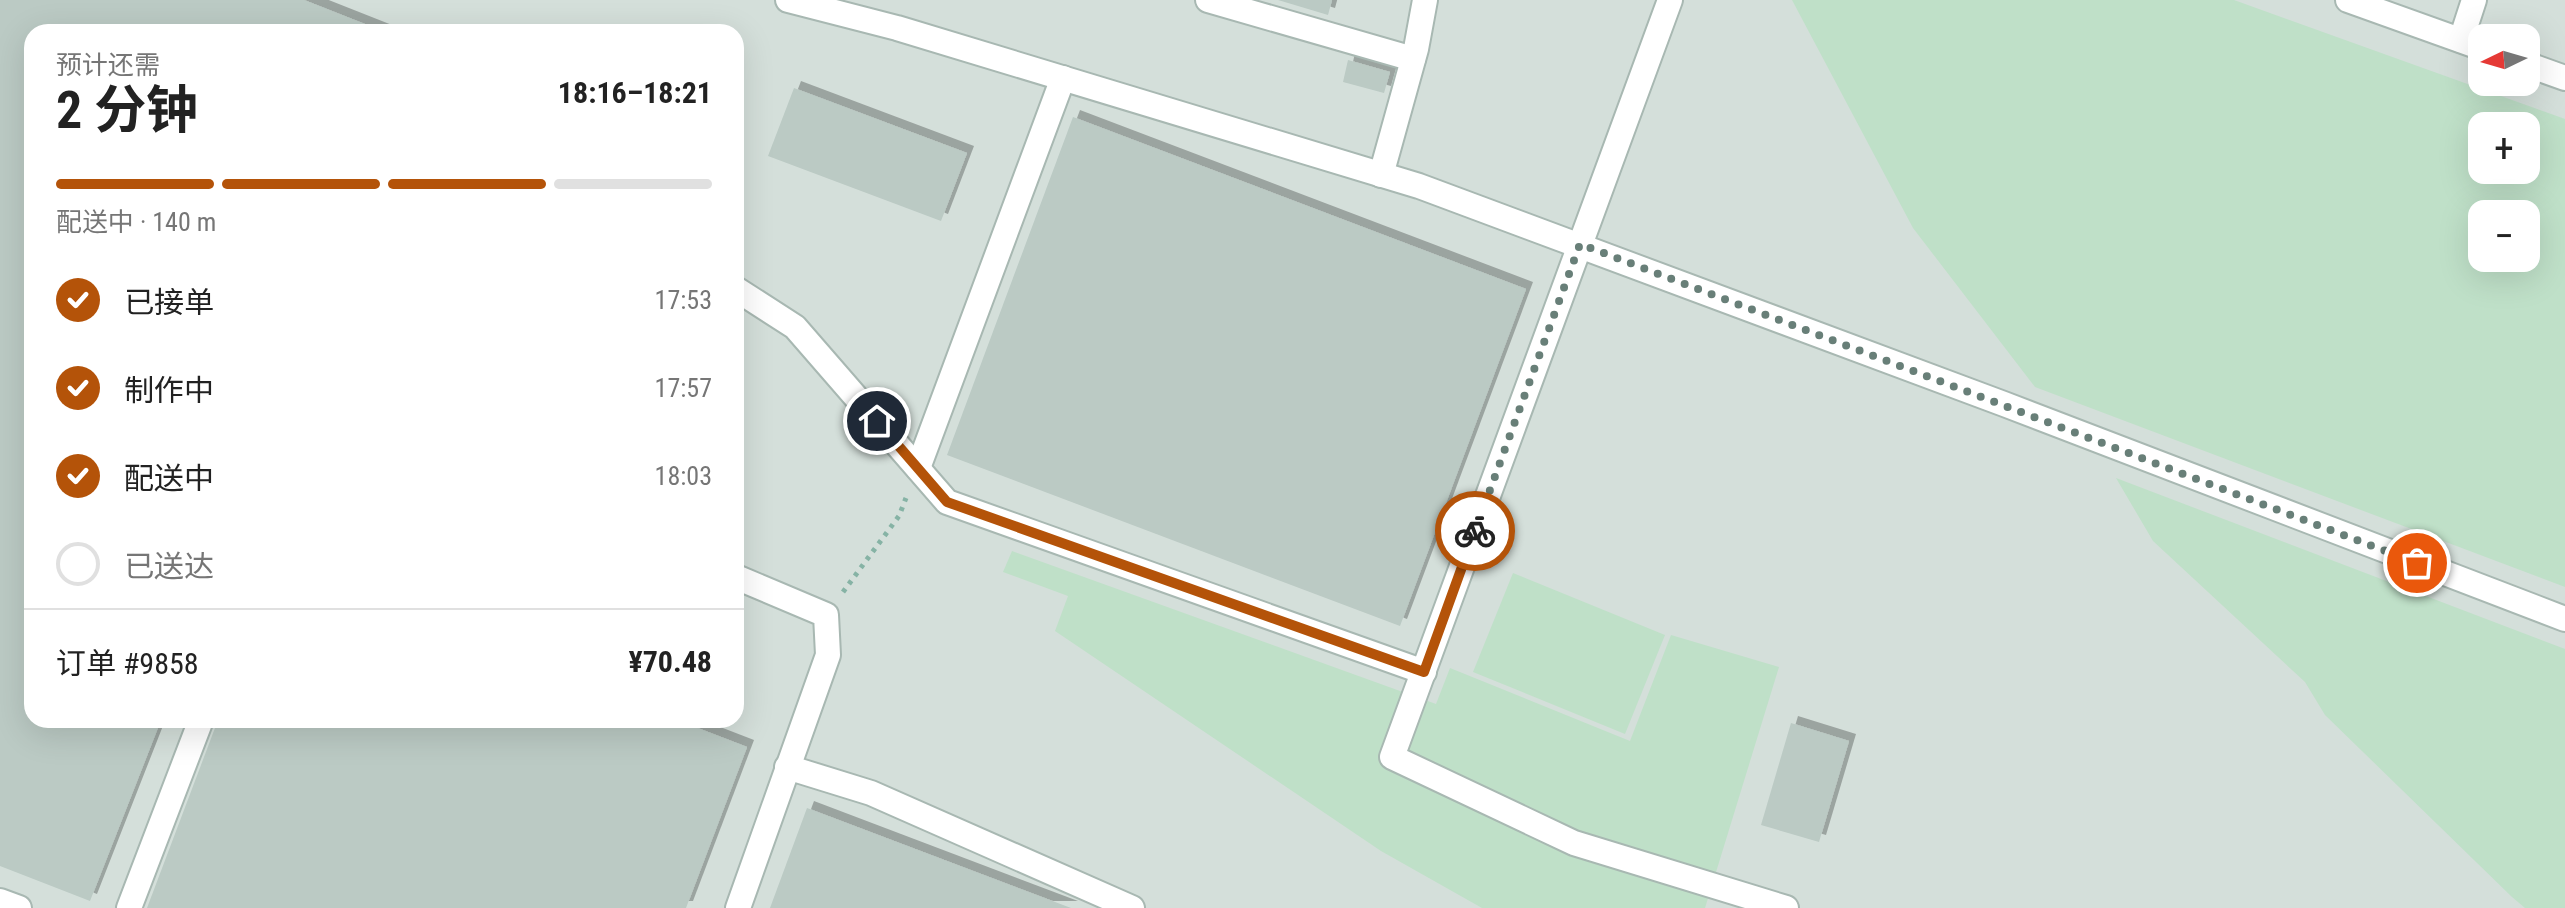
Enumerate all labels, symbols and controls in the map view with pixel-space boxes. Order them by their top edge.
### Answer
north arrow [2468,24,2540,96]
map controls [2468,24,2540,272]
text: 预计还需 [56,50,160,80]
text: 18:16–18:21 [558,75,712,110]
text: 2 分钟 [56,80,198,141]
button: + [2468,112,2540,184]
button: − [2468,200,2540,272]
text: 配送中 · 140 m [56,207,216,237]
icon: check [56,278,100,322]
text: 已接单 [124,285,214,320]
text: 17:53 [655,285,712,315]
icon: check [56,366,100,410]
text: 制作中 [124,373,214,408]
text: 17:57 [655,373,712,403]
pin [843,387,911,455]
icon: home [855,399,899,443]
icon: check [56,454,100,498]
text: 配送中 [124,461,214,496]
text: 18:03 [655,461,712,491]
courier [1435,491,1515,571]
icon: bike [1453,509,1497,553]
pin [2383,529,2451,597]
icon: bag [2395,541,2439,585]
text: 已送达 [124,549,214,584]
text: ¥70.48 [628,644,712,679]
text: 订单 #9858 [56,646,199,681]

